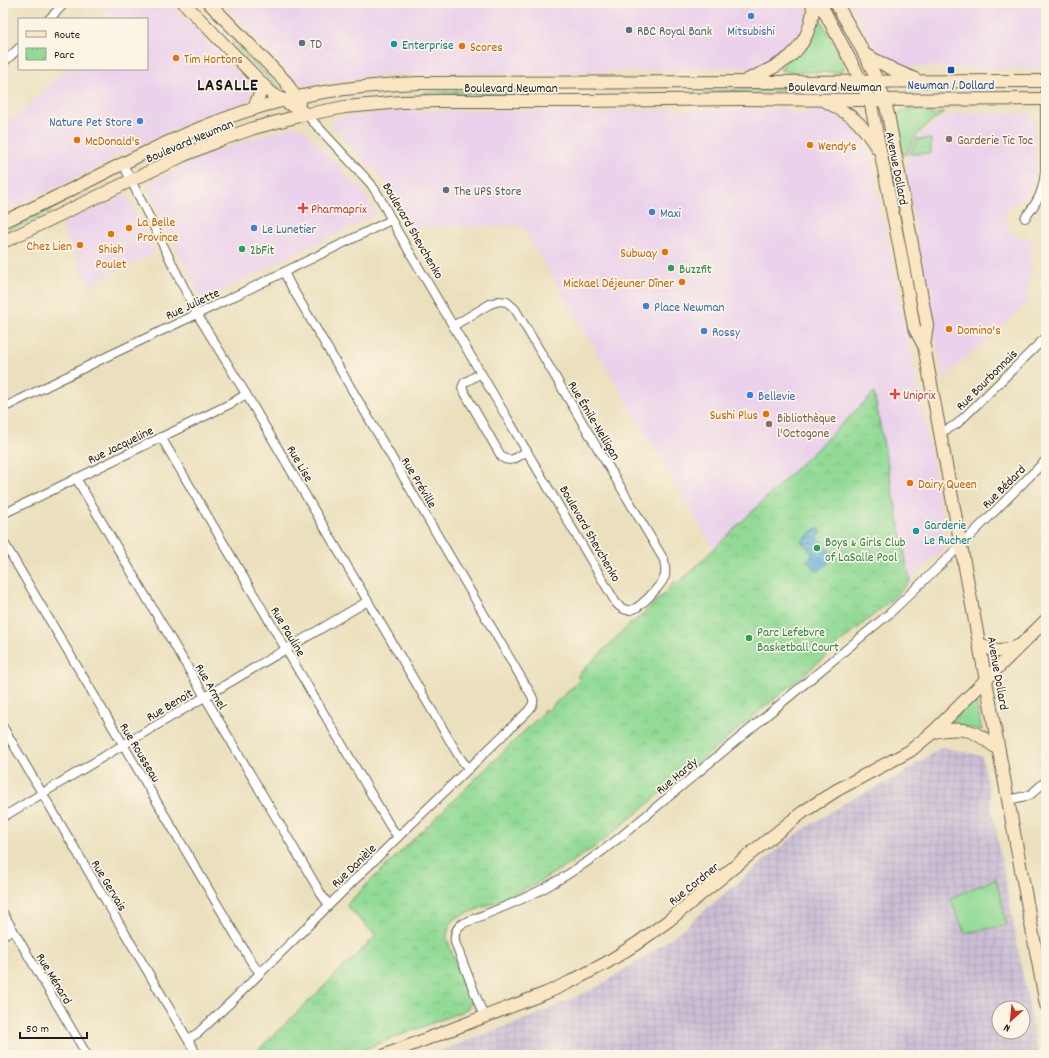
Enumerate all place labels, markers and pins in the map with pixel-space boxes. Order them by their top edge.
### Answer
marker: Mitsubishi [746,11,756,21]
place label: RBC Royal Bank [637,23,712,42]
place label: Mitsubishi [727,23,775,42]
marker: RBC Royal Bank [624,25,634,35]
place label: TD [310,36,322,55]
place label: Enterprise [402,37,454,56]
marker: TD [297,38,307,48]
marker: Enterprise [389,39,399,49]
place label: Scores [470,39,503,58]
marker: Scores [457,41,467,51]
place label: Tim Hortons [184,51,243,70]
marker: Tim Hortons [171,53,181,63]
marker: Newman / Dollard [946,65,956,75]
place label: Newman / Dollard [908,77,994,96]
place label: Nature Pet Store [49,114,132,133]
marker: Nature Pet Store [135,116,145,126]
place label: Garderie Tic Toc [957,132,1033,151]
place label: McDonald's [85,133,140,152]
marker: Garderie Tic Toc [944,134,954,144]
marker: McDonald's [72,135,82,145]
place label: Wendy's [818,138,857,157]
marker: Wendy's [805,140,815,150]
place label: The UPS Store [454,183,522,202]
marker: The UPS Store [441,185,451,195]
place label: Pharmaprix [311,201,367,220]
marker: Pharmaprix [298,203,308,213]
place label: Maxi [660,205,682,224]
marker: Maxi [647,207,657,217]
place label: La Belle Province [137,214,179,248]
place label: Le Lunetier [262,221,317,240]
marker: La Belle Province [124,223,134,233]
marker: Le Lunetier [249,223,259,233]
marker: Shish Poulet [106,229,116,239]
place label: Chez Lien [27,238,72,257]
marker: Chez Lien [75,240,85,250]
place label: Shish Poulet [96,241,127,275]
place label: 2bFit [250,242,274,261]
marker: 2bFit [237,244,247,254]
place label: Subway [620,245,658,264]
marker: Subway [660,247,670,257]
place label: Buzzfit [679,261,712,280]
marker: Buzzfit [666,263,676,273]
place label: Mickael Déjeuner Dîner [563,275,674,294]
marker: Mickael Déjeuner Dîner [677,277,687,287]
place label: Place Newman [654,299,725,318]
marker: Place Newman [641,301,651,311]
place label: Domino's [957,322,1001,341]
place label: Rossy [712,324,741,343]
marker: Domino's [944,324,954,334]
marker: Rossy [699,326,709,336]
place label: Uniprix [903,387,936,406]
place label: Bellevie [758,388,796,407]
marker: Uniprix [890,389,900,399]
marker: Bellevie [745,390,755,400]
place label: Sushi Plus [710,407,758,426]
marker: Sushi Plus [761,409,771,419]
place label: Bibliothèque l'Octogone [777,410,836,444]
marker: Bibliothèque l'Octogone [764,419,774,429]
place label: Dairy Queen [918,476,977,495]
marker: Dairy Queen [905,478,915,488]
place label: Garderie Le Rucher [924,517,972,551]
marker: Garderie Le Rucher [911,526,921,536]
place label: Boys & Girls Club of LaSalle Pool [825,534,906,568]
marker: Boys & Girls Club of LaSalle Pool [812,543,822,553]
place label: Parc Lefebvre Basketball Court [757,624,839,658]
marker: Parc Lefebvre Basketball Court [744,633,754,643]

